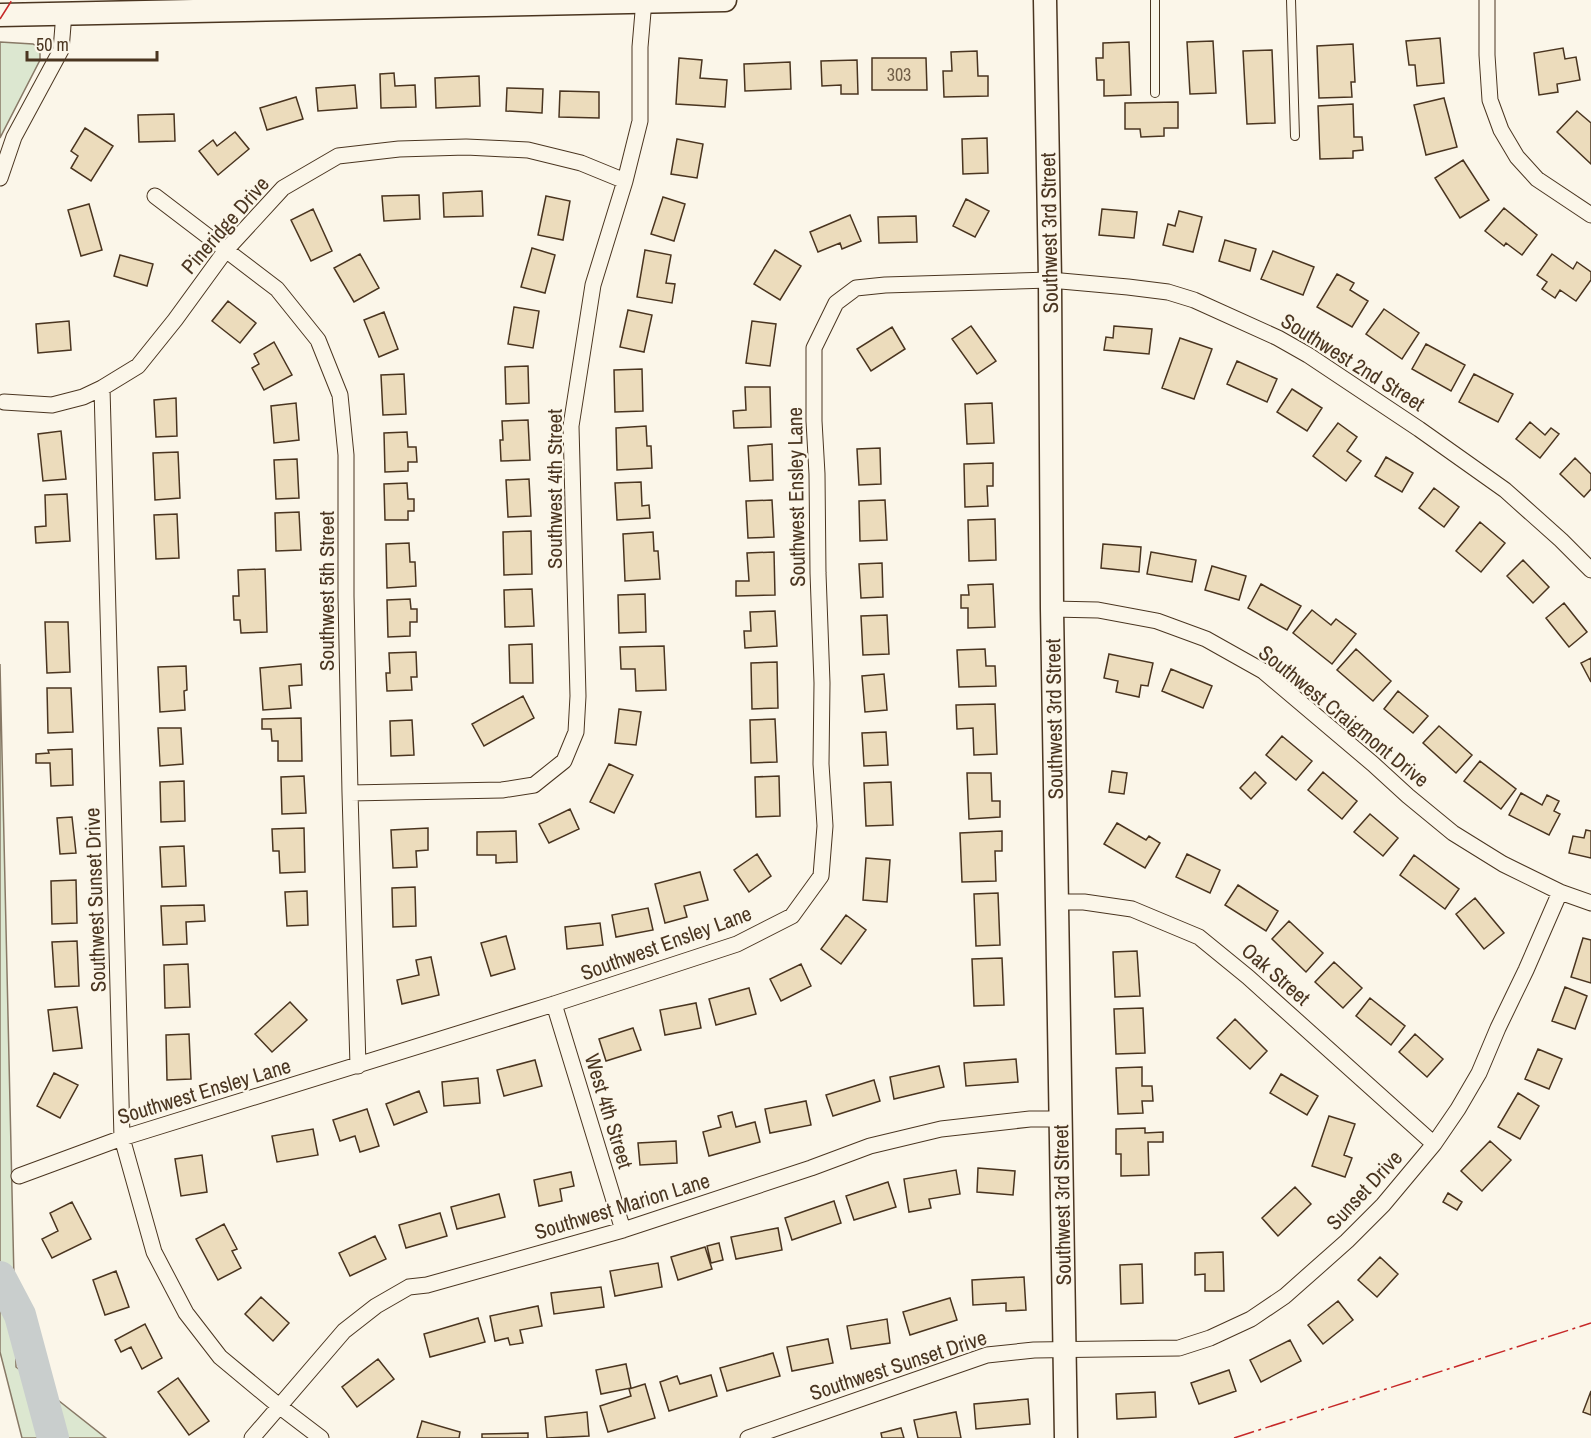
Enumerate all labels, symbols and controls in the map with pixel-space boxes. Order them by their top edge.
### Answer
scale bar [27,24,158,62]
text: 50 m [36,32,69,57]
house number: 303 [887,62,911,87]
street label: Southwest 3rd Street [1033,152,1065,314]
street label: Pineridge Drive [174,170,276,280]
street label: Southwest 2nd Street [1275,306,1431,418]
street label: Southwest Ensley Lane [780,407,812,587]
street label: Southwest 4th Street [540,409,569,569]
street label: Southwest 5th Street [312,511,341,671]
street label: Southwest 3rd Street [1038,638,1070,800]
street label: Southwest Craigmont Drive [1253,638,1435,794]
street label: Southwest Sunset Drive [77,807,113,993]
street label: Southwest Ensley Lane [576,899,756,987]
street label: Oak Street [1235,936,1317,1012]
street label: West 4th Street [578,1050,640,1172]
street label: Southwest Ensley Lane [114,1051,294,1131]
street label: Southwest 3rd Street [1046,1124,1078,1286]
street label: Sunset Drive [1319,1144,1409,1236]
street label: Southwest Marion Lane [531,1166,713,1246]
street label: Southwest Sunset Drive [806,1323,990,1407]

